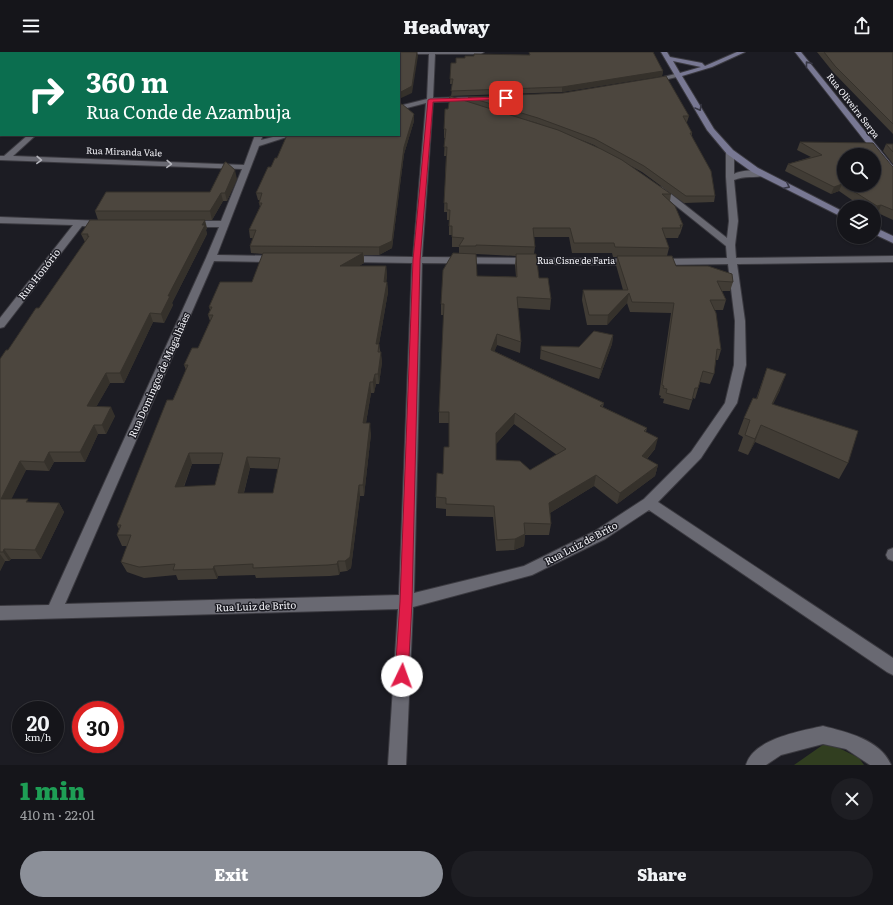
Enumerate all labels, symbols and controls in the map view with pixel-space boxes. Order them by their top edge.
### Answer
text: Headway [403,13,490,40]
icon: menu [20,15,42,37]
icon: share [851,15,873,37]
text: 360 m [86,60,169,102]
one-way arrow [806,62,813,69]
icon: right [20,68,72,120]
street label: Rua Oliveira Serpa [824,70,884,141]
pin [489,81,523,115]
icon: arrive [495,87,517,109]
text: Rua Conde de Azambuja [86,98,291,125]
one-way arrow [694,104,701,111]
street label: Rua Miranda Vale [86,143,163,159]
map controls [837,148,881,244]
button: search [837,148,881,192]
one-way arrow [36,155,42,164]
one-way arrow [166,160,172,168]
one-way arrow [783,181,791,189]
button: layers [837,200,881,244]
street label: Rua Honório [14,245,63,302]
street label: Rua Cisne de Faria [537,253,615,267]
street label: Rua Domingos de Magalhães [124,309,193,440]
street label: Rua Luiz de Brito [542,517,620,568]
street label: Rua Luiz de Brito [215,597,297,614]
position arrow [381,655,423,697]
speed limit sign: 30 [72,701,124,753]
text: 20 [26,707,50,737]
text: km/h [25,729,51,744]
text: 1 min [20,772,85,807]
button: close [831,778,873,820]
text: 410 m · 22:01 [20,805,95,824]
button: Exit [20,851,443,897]
button: Share [451,851,873,897]

